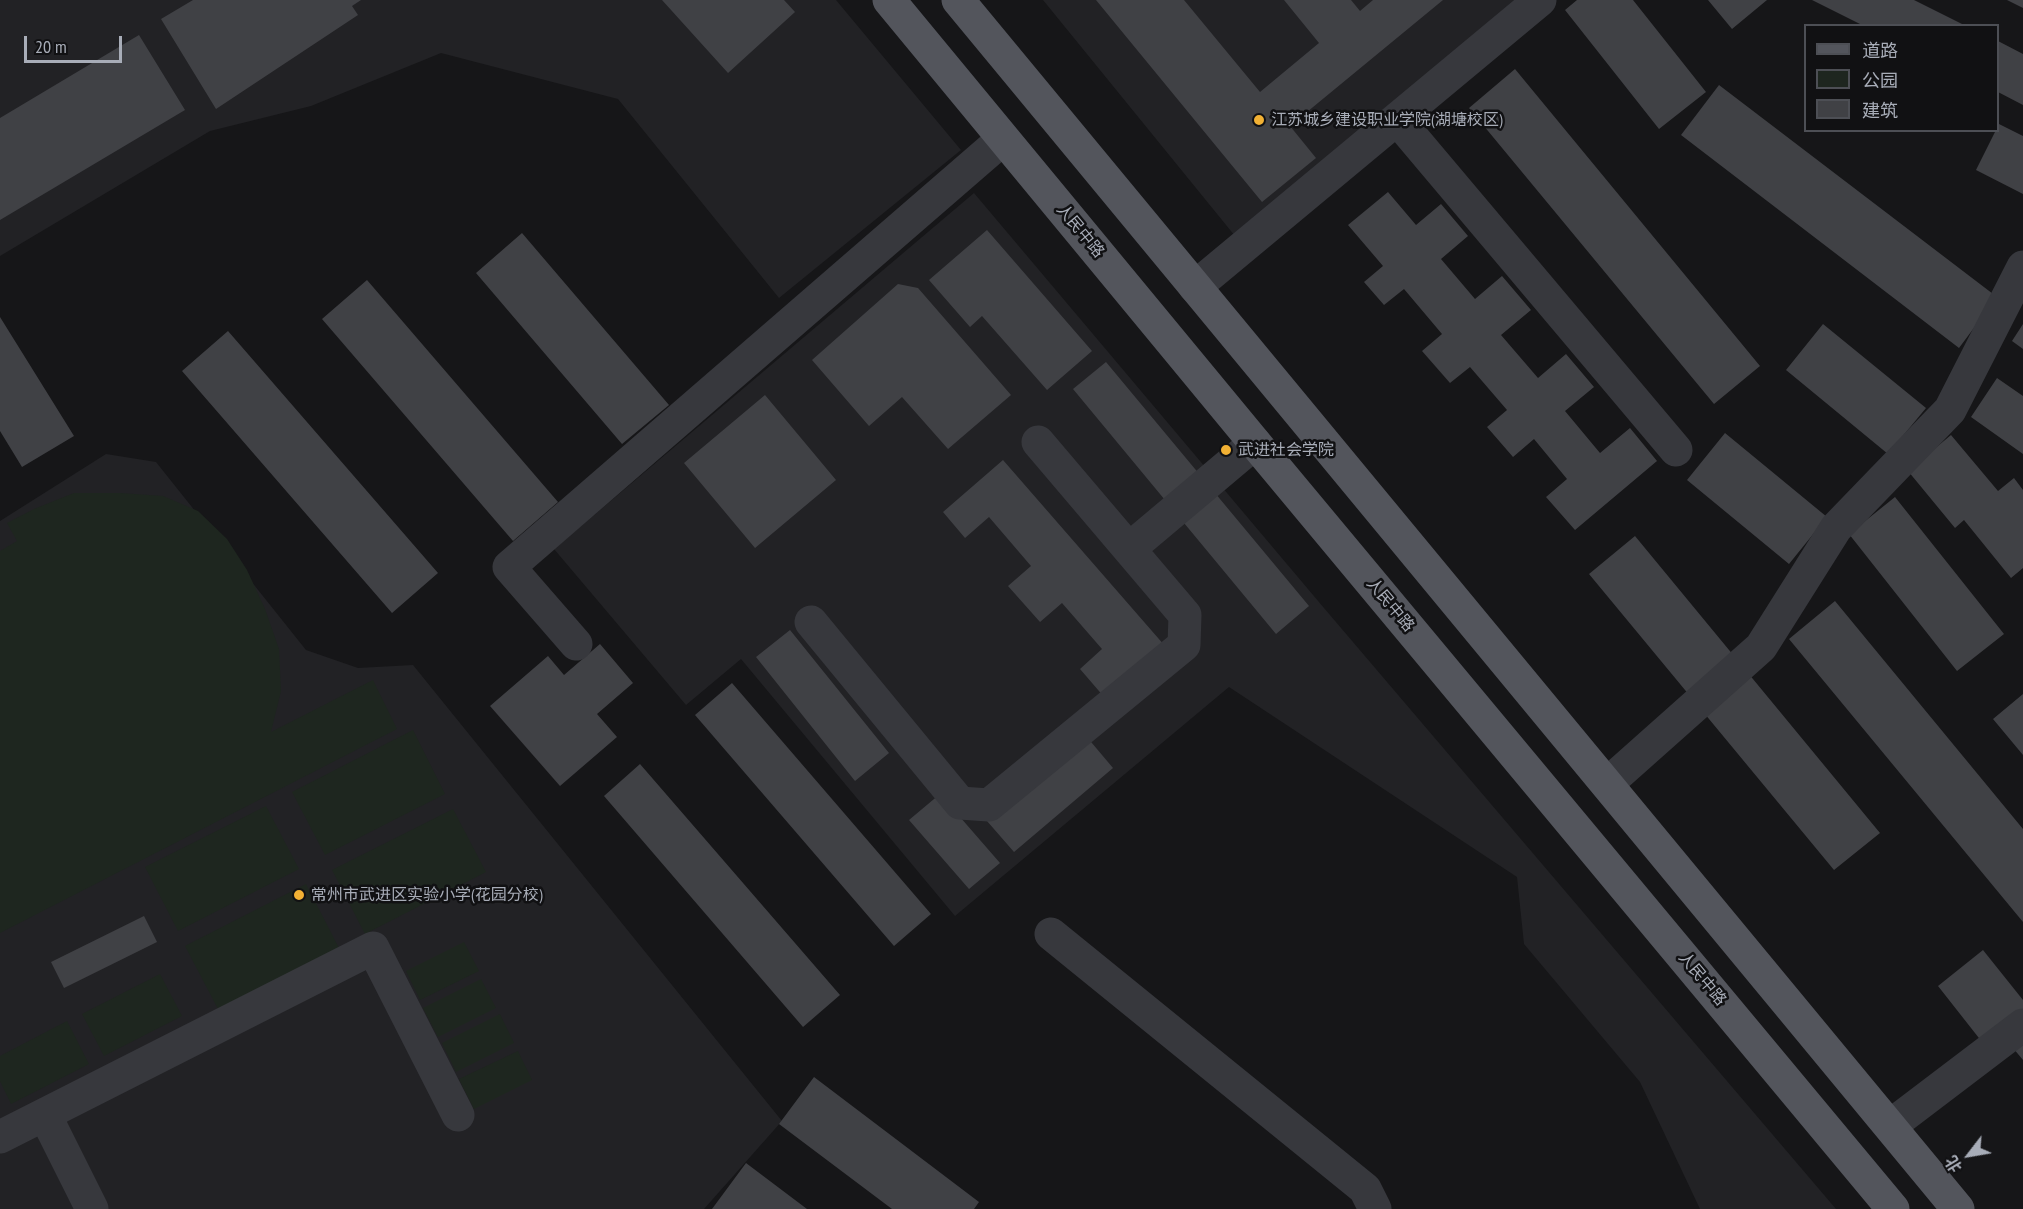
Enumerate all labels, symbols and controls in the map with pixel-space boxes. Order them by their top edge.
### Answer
scale bar [27,24,124,62]
legend [1804,24,1999,132]
text: 20 m [35,35,67,58]
text: 道路 [1862,39,1898,62]
text: 公园 [1862,69,1898,92]
text: 建筑 [1862,99,1898,122]
place label: 江苏城乡建设职业学院(湖塘校区) [1271,110,1502,130]
marker: 江苏城乡建设职业学院(湖塘校区) [1252,113,1266,127]
street label: 人民中路 [1052,200,1108,262]
place label: 武进社会学院 [1238,440,1334,460]
marker: 武进社会学院 [1219,443,1233,457]
street label: 人民中路 [1362,574,1418,636]
place label: 常州市武进区实验小学(花园分校) [311,885,542,905]
marker: 常州市武进区实验小学(花园分校) [292,888,306,902]
street label: 人民中路 [1674,948,1730,1010]
north arrow [1939,1125,1999,1185]
text: 北 [1941,1152,1966,1176]

